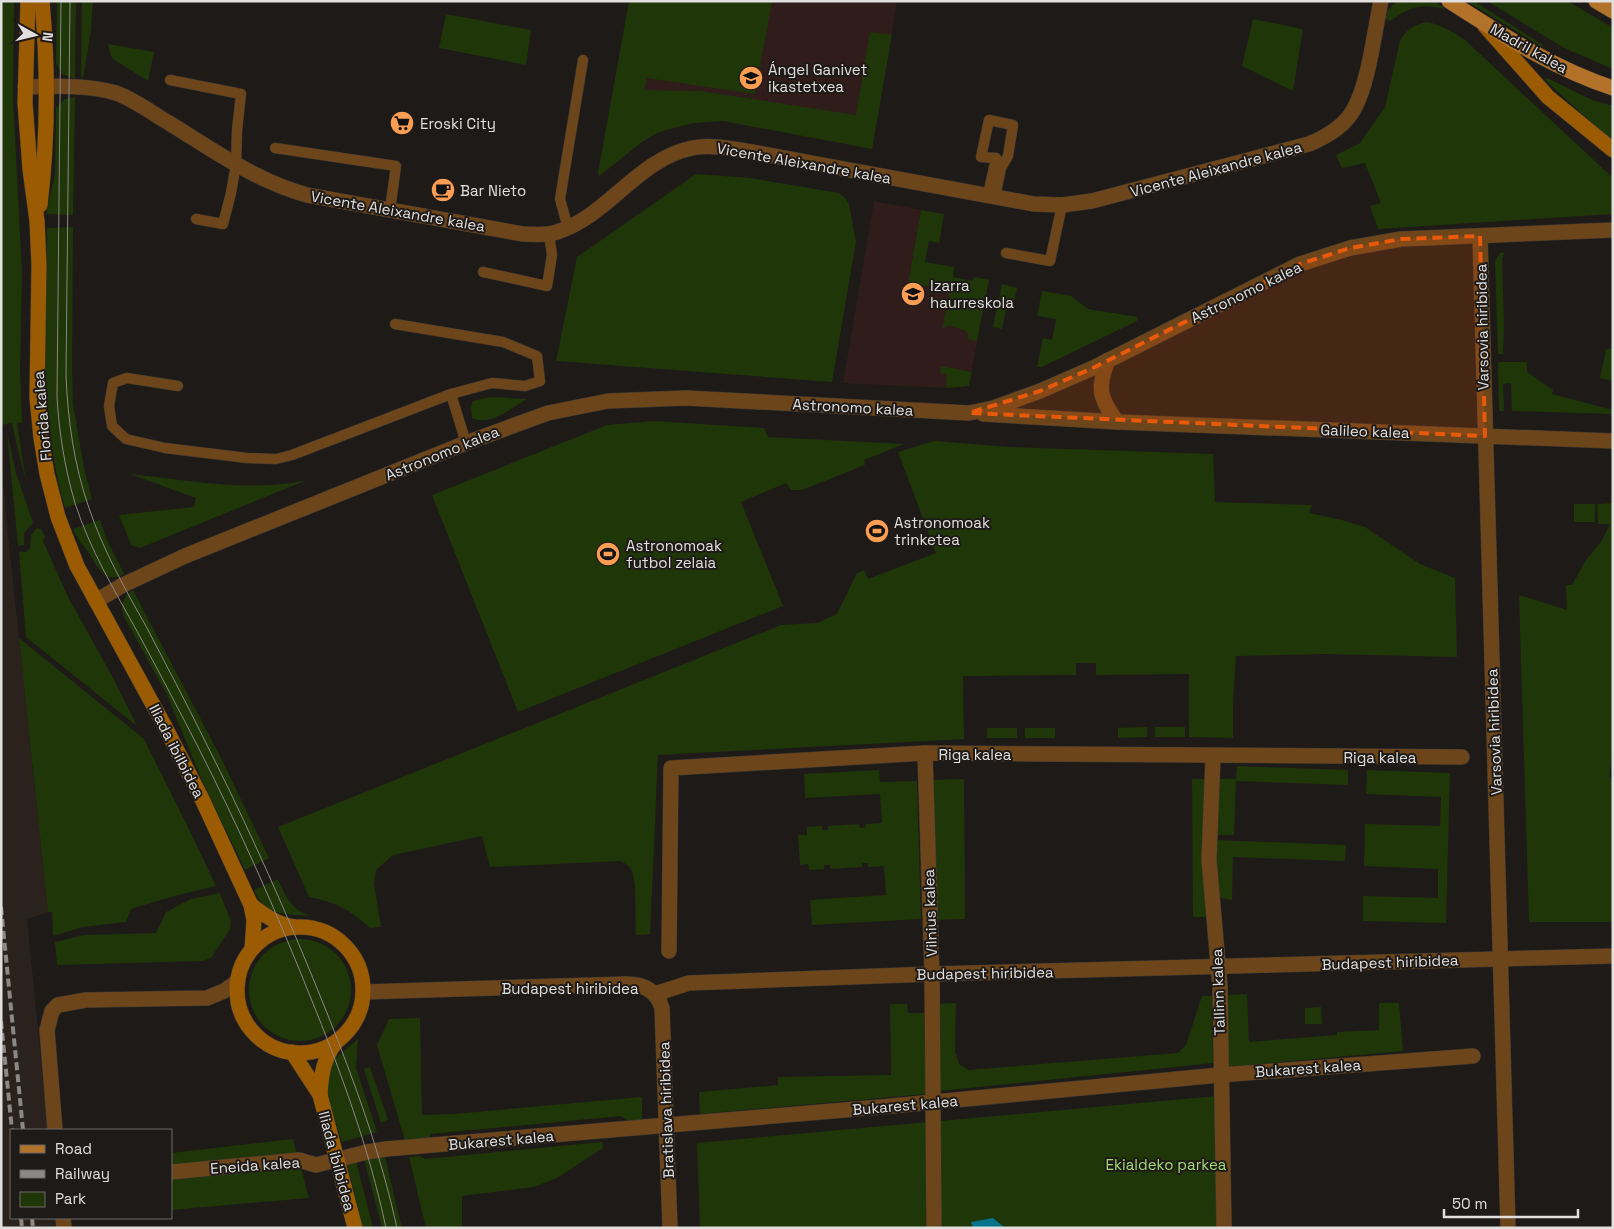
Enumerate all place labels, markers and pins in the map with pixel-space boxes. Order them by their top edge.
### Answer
place label: Ángel Ganivet ikastetxea [768,60,867,96]
school or university icon: Ángel Ganivet ikastetxea [738,65,764,91]
supermarket icon: Eroski City [389,110,415,136]
place label: Eroski City [420,114,496,133]
cafe icon: Bar Nieto [430,177,456,203]
place label: Bar Nieto [460,181,526,200]
place label: Izarra haurreskola [930,276,1014,312]
school or university icon: Izarra haurreskola [900,281,926,307]
place label: Astronomoak trinketea [894,513,990,549]
sports icon: Astronomoak trinketea [864,518,890,544]
place label: Astronomoak futbol zelaia [626,536,722,572]
sports icon: Astronomoak futbol zelaia [595,541,621,567]

